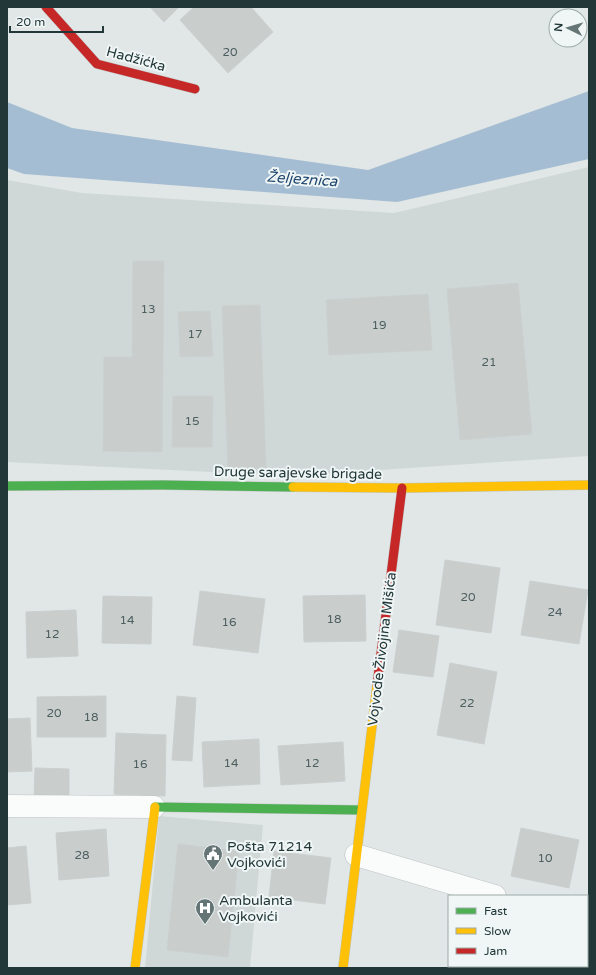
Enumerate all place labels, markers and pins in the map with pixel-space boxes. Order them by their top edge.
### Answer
place label: Pošta 71214 Vojkovići [227,838,312,871]
public building icon: Pošta 71214 Vojkovići [202,843,224,871]
place label: Ambulanta Vojkovići [219,892,293,925]
hospital icon: Ambulanta Vojkovići [194,897,216,925]

